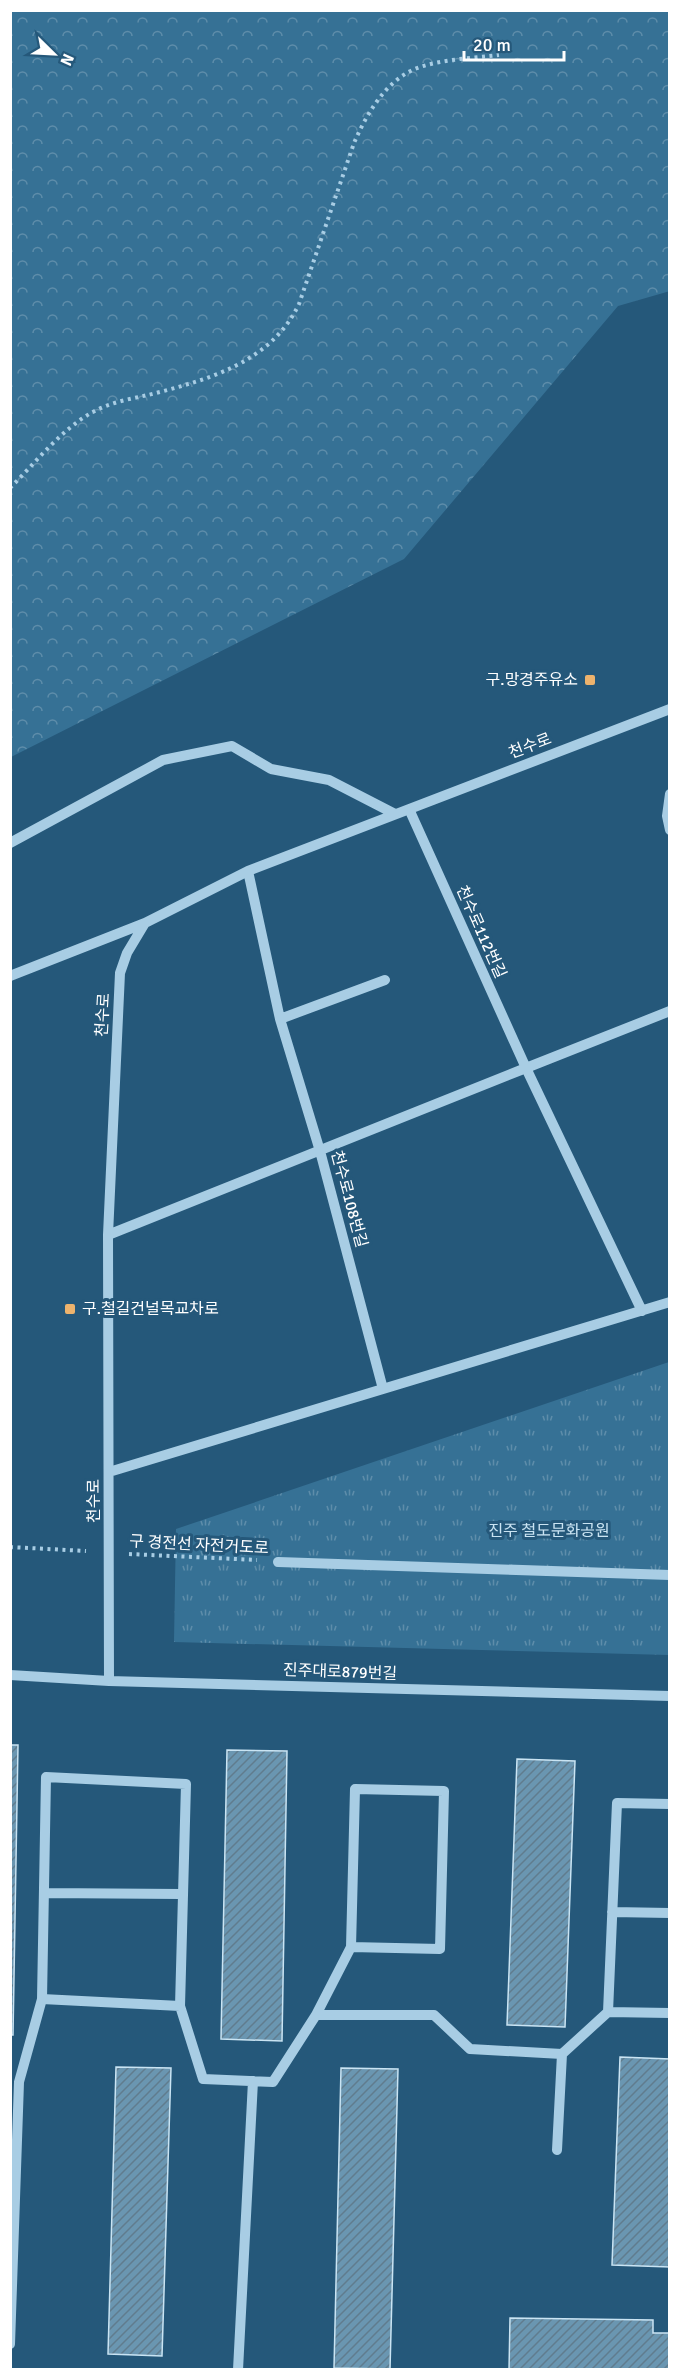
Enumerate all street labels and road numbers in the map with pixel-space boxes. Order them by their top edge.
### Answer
street label: 천수로 [506,729,554,763]
street label: 천수로112번길 [452,882,510,982]
street label: 천수로 [92,992,114,1038]
street label: 천수로108번길 [326,1148,372,1250]
street label: 천수로 [84,1479,104,1523]
street label: 구 경전선 자전거도로 [129,1531,269,1559]
street label: 진주대로879번길 [283,1660,397,1684]

